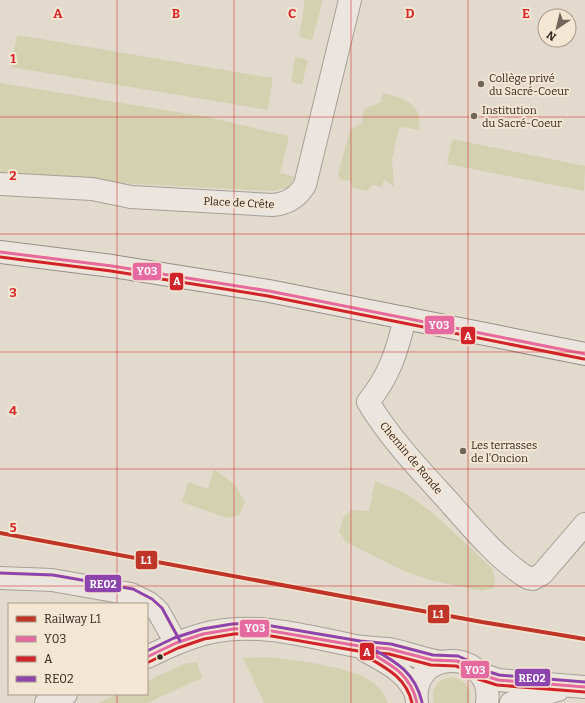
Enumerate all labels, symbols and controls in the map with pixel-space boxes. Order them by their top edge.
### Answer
text: A [53,6,63,21]
text: B [172,6,180,21]
text: C [288,6,296,21]
text: D [405,6,415,21]
text: E [522,6,530,21]
north arrow [537,8,577,48]
text: N [544,28,559,44]
text: 1 [10,51,16,66]
place label: Collège privé du Sacré-Coeur [489,72,569,98]
marker: Collège privé du Sacré-Coeur [476,79,486,89]
place label: Institution du Sacré-Coeur [482,104,562,130]
marker: Institution du Sacré-Coeur [469,111,479,121]
text: 2 [9,168,17,183]
street label: Place de Crête [203,195,275,211]
line badge: Y03 [132,262,162,281]
text: Y03 [137,265,157,278]
line badge: A [169,272,184,291]
text: A [173,275,181,288]
text: 3 [9,285,17,300]
line badge: Y03 [424,315,455,335]
text: Y03 [429,319,449,332]
line badge: A [460,326,476,345]
text: A [464,330,472,343]
text: 4 [9,403,17,418]
street label: Chemin de Ronde [377,419,445,497]
place label: Les terrasses de l'Oncion [471,439,537,465]
marker: Les terrasses de l'Oncion [458,446,468,456]
text: 5 [9,520,17,535]
line badge: L1 [135,550,158,570]
text: L1 [141,554,152,567]
line badge: RE02 [84,574,122,593]
text: RE02 [89,578,117,591]
legend [8,603,148,695]
line badge: L1 [427,604,450,624]
text: L1 [433,608,444,621]
text: Railway L1 [44,612,101,626]
line badge: Y03 [239,619,270,638]
text: Y03 [245,622,265,635]
text: Y03 [44,632,66,646]
line badge: A [359,642,375,661]
text: A [363,646,371,659]
text: A [44,652,53,666]
unlabelled marker [155,652,165,662]
line badge: Y03 [460,660,490,679]
text: Y03 [465,664,485,677]
line badge: RE02 [514,668,551,687]
text: RE02 [44,672,74,686]
text: RE02 [518,672,546,685]

